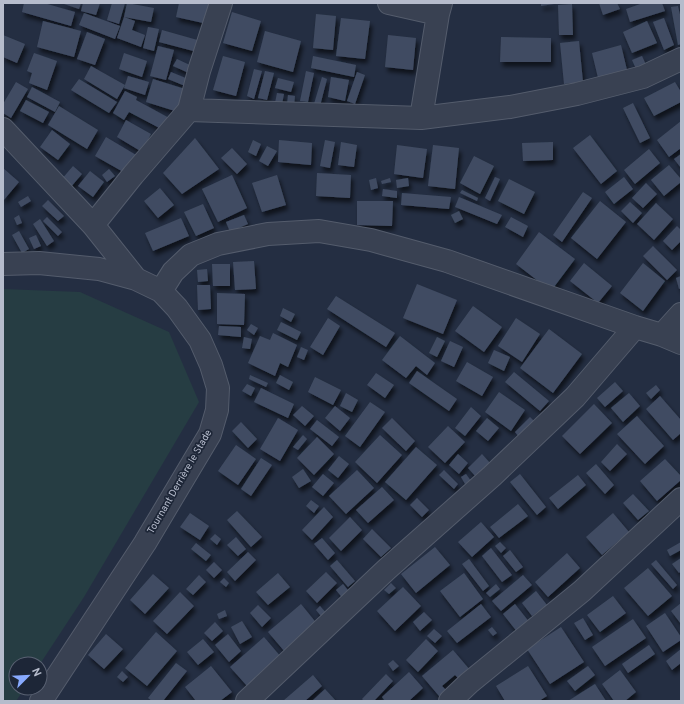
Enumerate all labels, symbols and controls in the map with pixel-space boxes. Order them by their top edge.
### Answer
street label: Tournant Derrière le Stade [145,428,215,536]
north arrow [8,656,48,696]
text: N [28,666,44,679]

